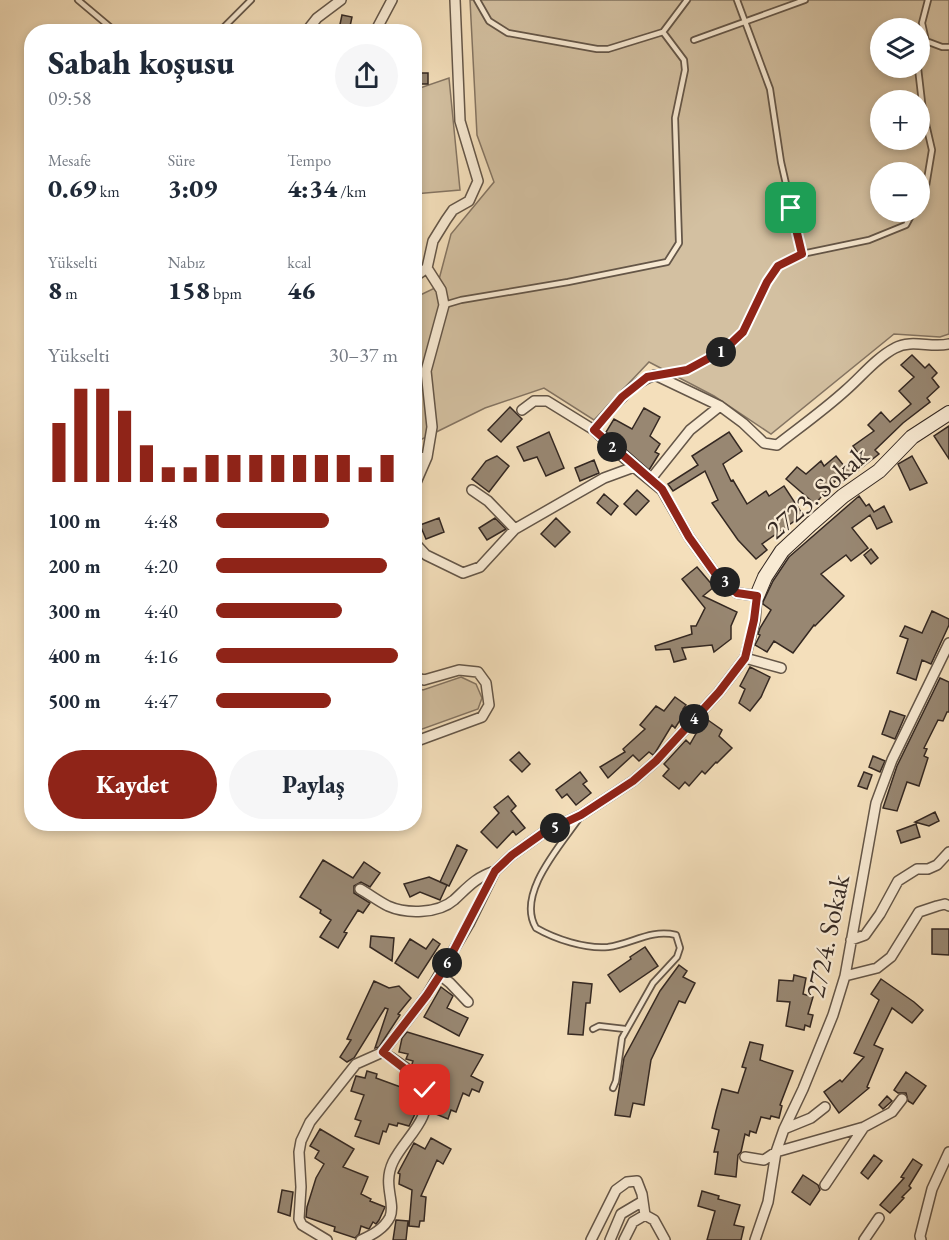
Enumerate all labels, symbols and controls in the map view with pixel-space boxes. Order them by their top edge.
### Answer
map controls [870,18,930,222]
button: layers [870,18,930,78]
text: Sabah koşusu [48,41,234,84]
button: share [335,44,398,107]
text: 09:58 [48,85,91,111]
button: + [870,90,930,150]
text: Mesafe [48,150,91,171]
text: Süre [168,150,195,171]
text: Tempo [287,150,331,171]
button: − [870,162,930,222]
text: 0.69 [48,171,97,205]
text: 3:09 [168,171,217,205]
text: 4:34 [287,171,337,205]
text: km [97,181,120,202]
text: /km [337,181,367,202]
pin [765,182,816,233]
icon: arrive [774,191,807,224]
text: Yükselti [48,252,97,273]
text: Nabız [168,252,205,273]
text: kcal [287,252,311,273]
text: 8 [48,273,62,307]
text: 158 [168,273,210,307]
text: 46 [287,273,315,307]
text: m [62,283,78,304]
text: bpm [210,283,242,304]
pin: 1 [706,337,736,367]
text: 1 [717,341,725,362]
text: Yükselti [48,342,110,368]
text: 30–37 m [329,342,398,368]
pin: 2 [597,432,627,462]
text: 2 [608,436,616,457]
street label: 2723. Sokak [758,438,876,546]
text: 100 m [48,508,101,534]
text: 4:48 [144,508,178,534]
text: 200 m [48,553,101,579]
text: 4:20 [144,553,178,579]
pin: 3 [710,567,740,597]
text: 3 [721,571,729,592]
text: 300 m [48,598,101,624]
text: 4:40 [144,598,178,624]
text: 400 m [48,643,101,669]
text: 4:16 [144,643,178,669]
text: 500 m [48,688,101,714]
text: 4:47 [144,688,178,714]
pin: 4 [679,704,709,734]
text: 4 [690,708,698,729]
button: Kaydet [48,750,217,819]
button: Paylaş [229,750,398,819]
pin: 5 [540,813,570,843]
text: 5 [551,817,559,838]
street label: 2724. Sokak [797,871,857,1001]
pin: 6 [432,948,462,978]
text: 6 [443,952,451,973]
pin [399,1064,450,1115]
icon: check [408,1073,441,1106]

